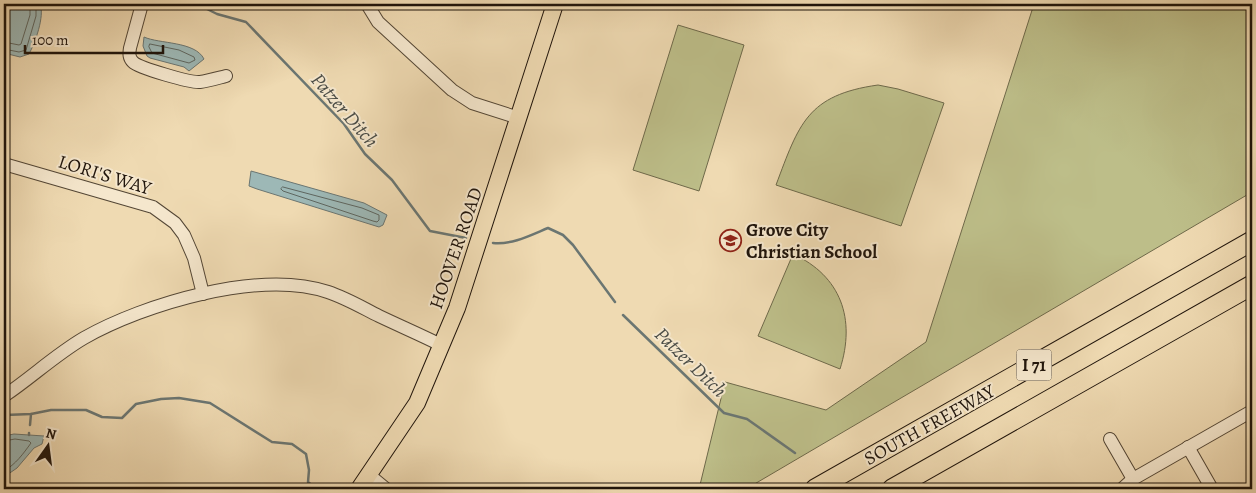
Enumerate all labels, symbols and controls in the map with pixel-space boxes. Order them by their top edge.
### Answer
scale bar [25,22,162,54]
text: 100 m [32,30,69,50]
water label: Patzer Ditch [305,67,385,154]
street label: LORI'S WAY [55,149,155,202]
street label: HOOVER ROAD [423,184,489,313]
place label: Grove City Christian School [746,217,877,265]
school or university icon: Grove City Christian School [718,228,742,252]
water label: Patzer Ditch [649,321,733,404]
road number: I 71 [1016,350,1052,380]
street label: SOUTH FREEWAY [859,378,1000,472]
north arrow [22,420,72,470]
text: N [44,423,58,444]

